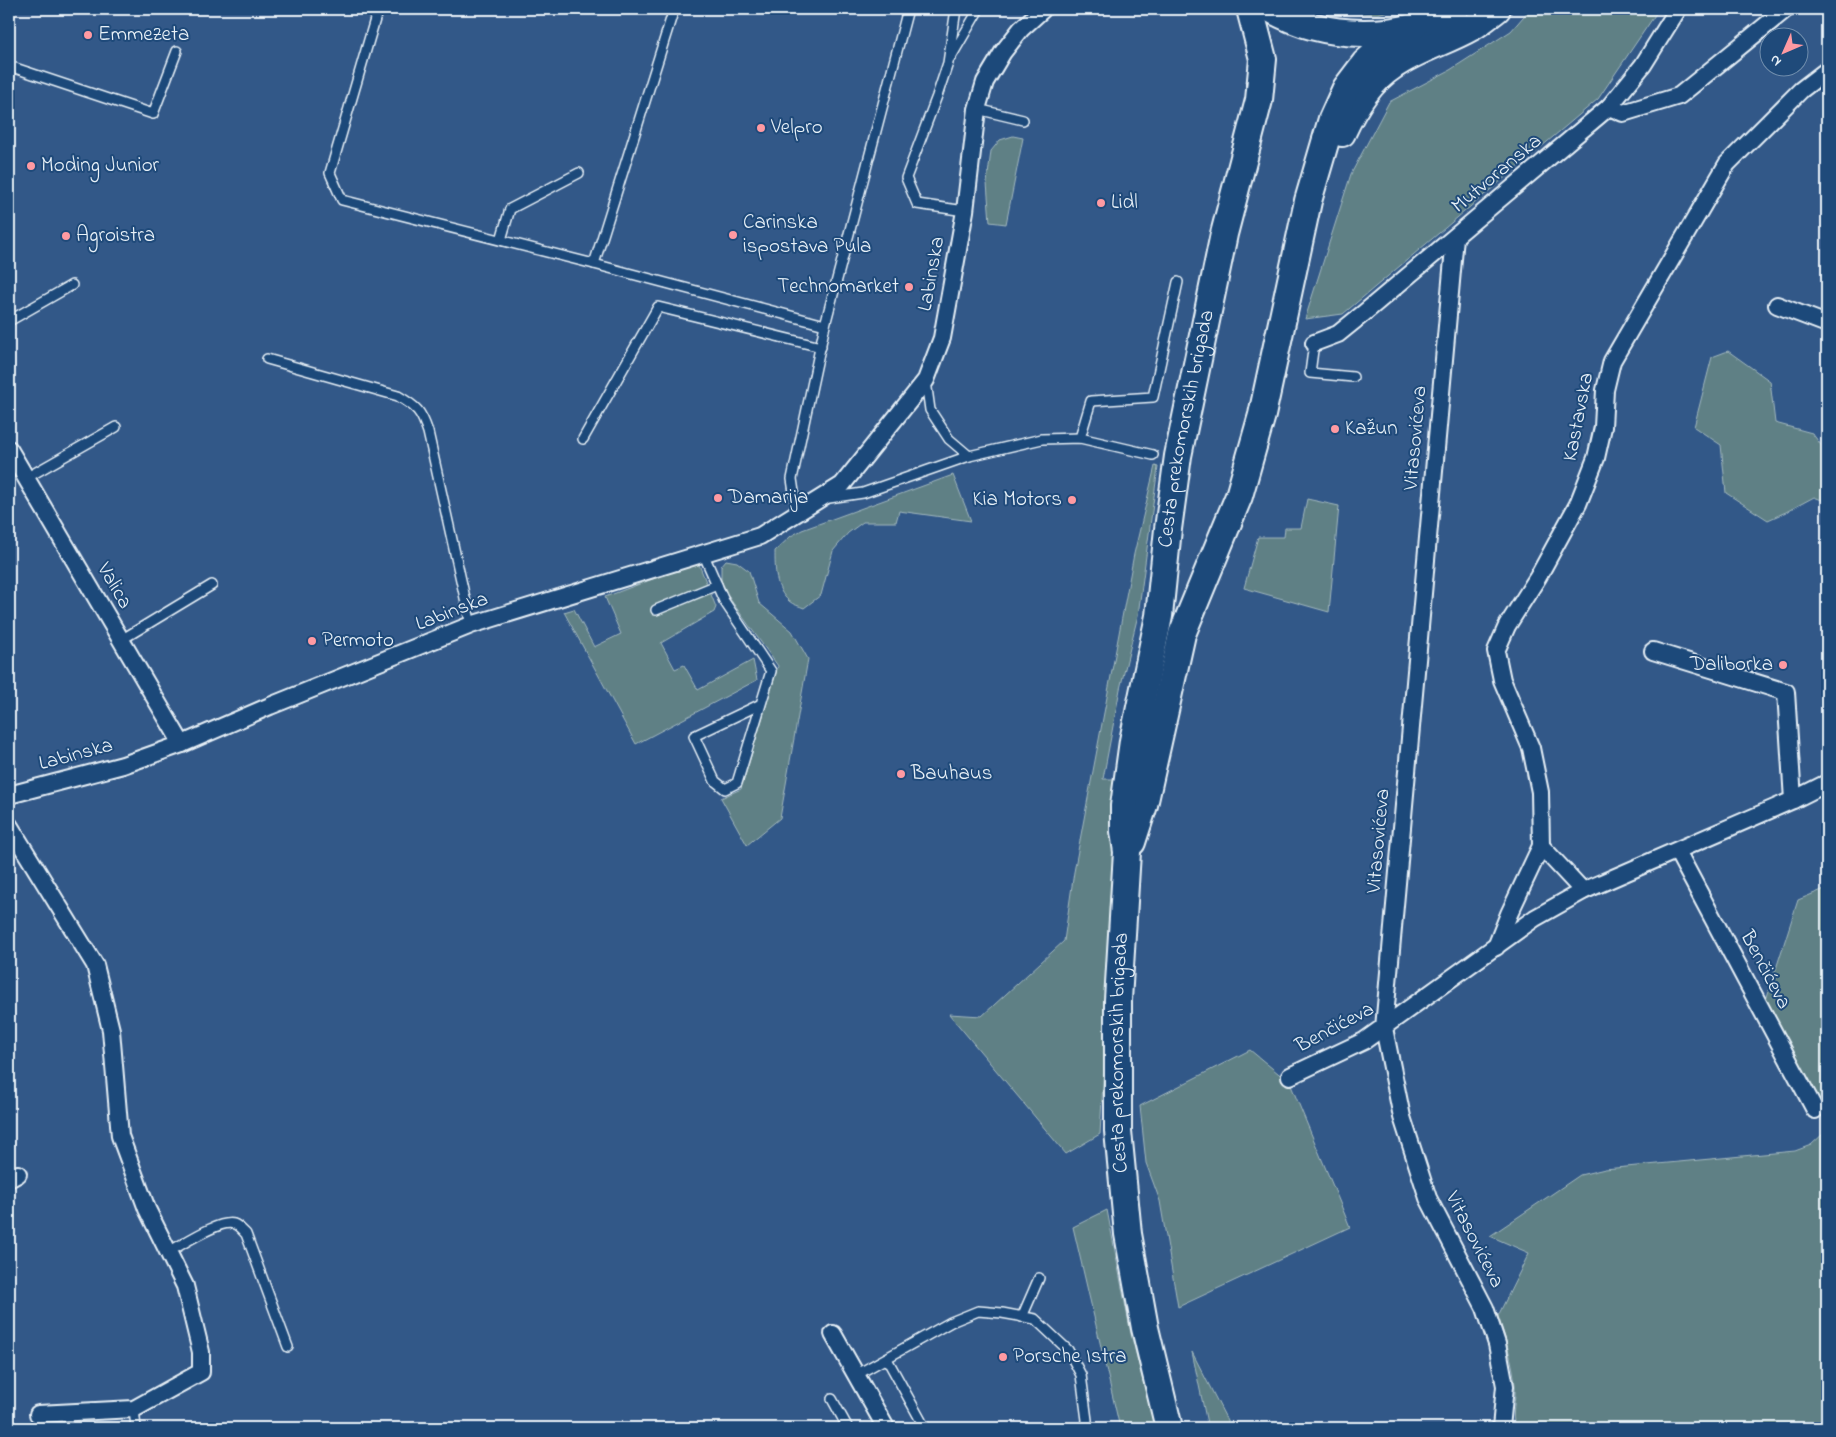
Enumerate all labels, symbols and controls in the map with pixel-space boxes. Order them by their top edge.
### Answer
place label: Emmezeta [98,20,189,50]
north arrow [1758,28,1808,78]
marker: Emmezeta [82,29,94,41]
text: N [1765,49,1787,71]
place label: Velpro [770,113,823,143]
marker: Velpro [755,122,767,134]
street label: Mutvoranska [1445,127,1549,221]
place label: Moding Junior [41,151,160,183]
marker: Moding Junior [25,160,37,172]
place label: Lidl [1111,188,1138,218]
marker: Lidl [1095,197,1107,209]
place label: Carinska ispostava Pula [743,208,871,262]
place label: Agroistra [76,221,155,253]
marker: Carinska ispostava Pula [727,229,739,241]
marker: Agroistra [60,230,72,242]
street label: Labinska [911,234,953,314]
place label: Technomarket [777,272,899,302]
marker: Technomarket [903,281,915,293]
street label: Cesta prekomorskih brigada [1151,307,1223,549]
street label: Kastavska [1556,370,1602,464]
street label: Vitasovićeva [1396,385,1436,492]
place label: Kažun [1345,414,1398,444]
marker: Kažun [1329,423,1341,435]
place label: Damarija [727,483,808,513]
place label: Kia Motors [973,485,1062,515]
marker: Damarija [712,492,724,504]
marker: Kia Motors [1066,494,1078,506]
street label: Valica [88,556,139,615]
street label: Labinska [411,584,493,640]
place label: Permoto [322,626,394,656]
marker: Permoto [306,635,318,647]
place label: Daliborka [1689,650,1773,680]
marker: Daliborka [1777,659,1789,671]
street label: Labinska [36,731,116,779]
place label: Bauhaus [910,759,992,789]
marker: Bauhaus [895,768,907,780]
street label: Vitasovićeva [1359,788,1399,895]
street label: Benčićeva [1731,924,1798,1015]
street label: Cesta prekomorskih brigada [1103,932,1137,1175]
street label: Benčićeva [1289,995,1380,1062]
street label: Vitasovićeva [1436,1186,1511,1293]
place label: Porsche Istra [1013,1342,1127,1372]
marker: Porsche Istra [997,1351,1009,1363]

